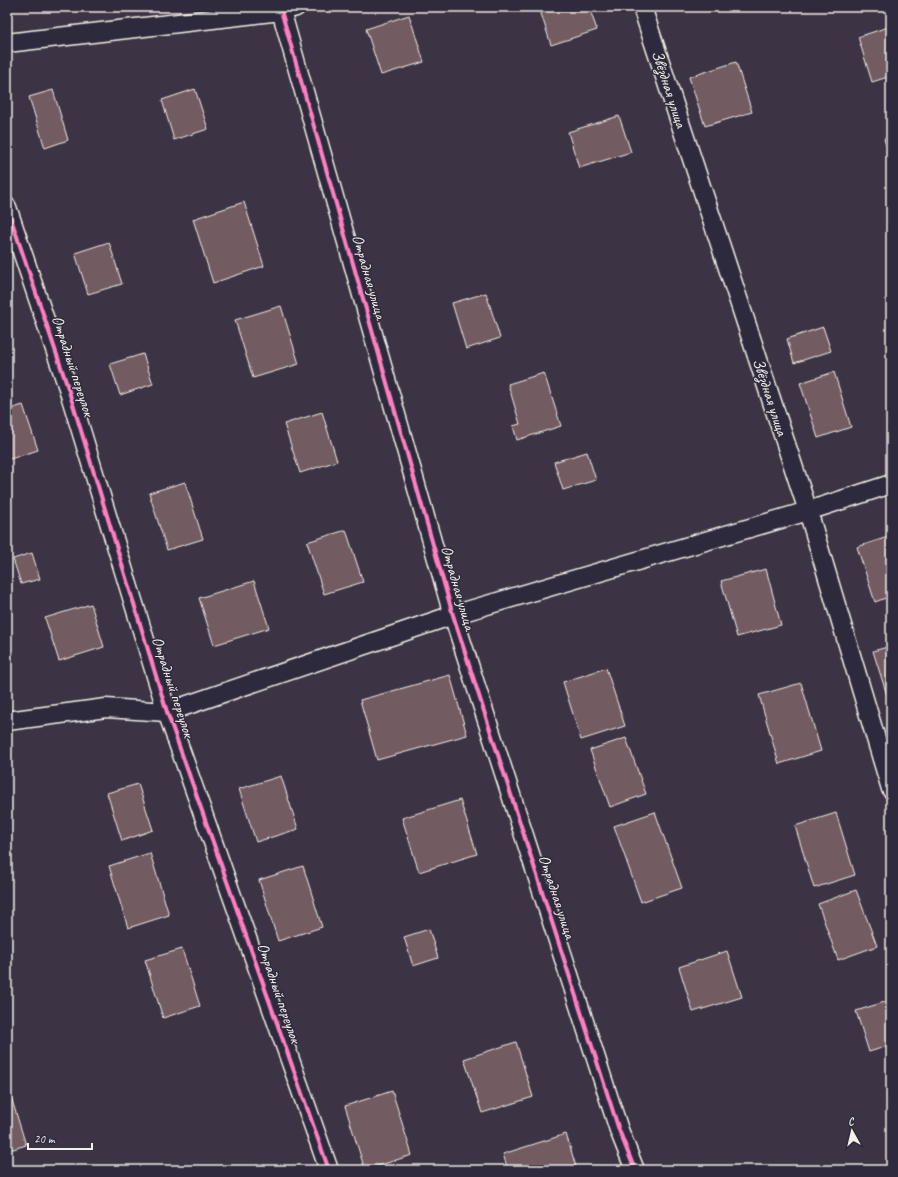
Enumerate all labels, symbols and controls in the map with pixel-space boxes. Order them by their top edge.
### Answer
street label: Звёздная улица [647,48,691,132]
street label: Отрадная улица [347,232,391,323]
street label: Отрадный переулок [47,313,99,421]
street label: Звёздная улица [748,356,792,440]
street label: Отрадная улица [436,543,480,634]
street label: Отрадный переулок [147,634,199,742]
street label: Отрадная улица [534,852,580,943]
street label: Отрадный переулок [253,940,306,1048]
north arrow [832,1111,872,1151]
text: С [847,1114,856,1128]
scale bar [28,1125,92,1151]
text: 20 m [34,1131,56,1147]

